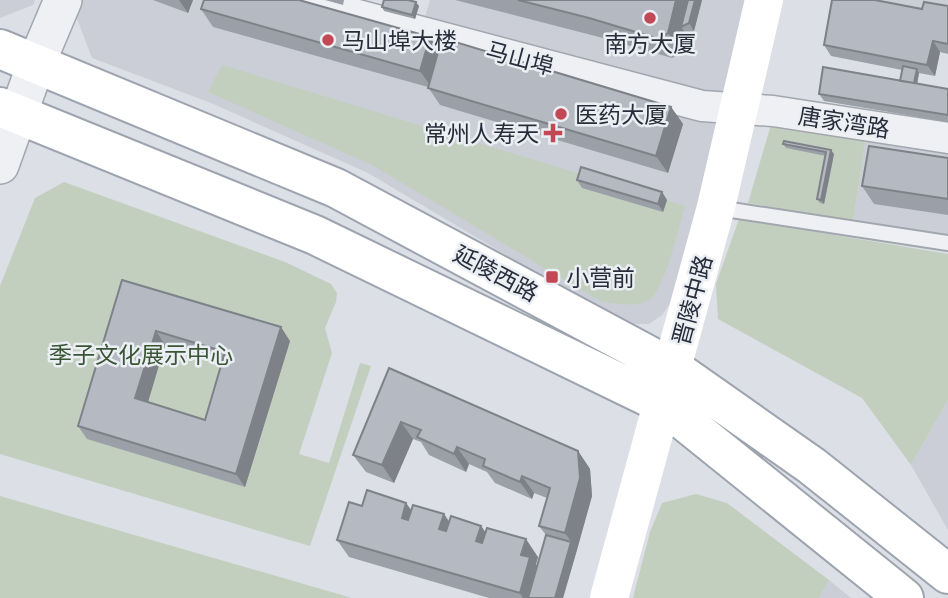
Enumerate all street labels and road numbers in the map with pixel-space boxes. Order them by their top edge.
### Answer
street label: 马山埠 [483,35,557,81]
street label: 唐家湾路 [796,100,892,144]
street label: 延陵西路 [449,239,543,307]
street label: 晋陵中路 [666,252,718,348]

